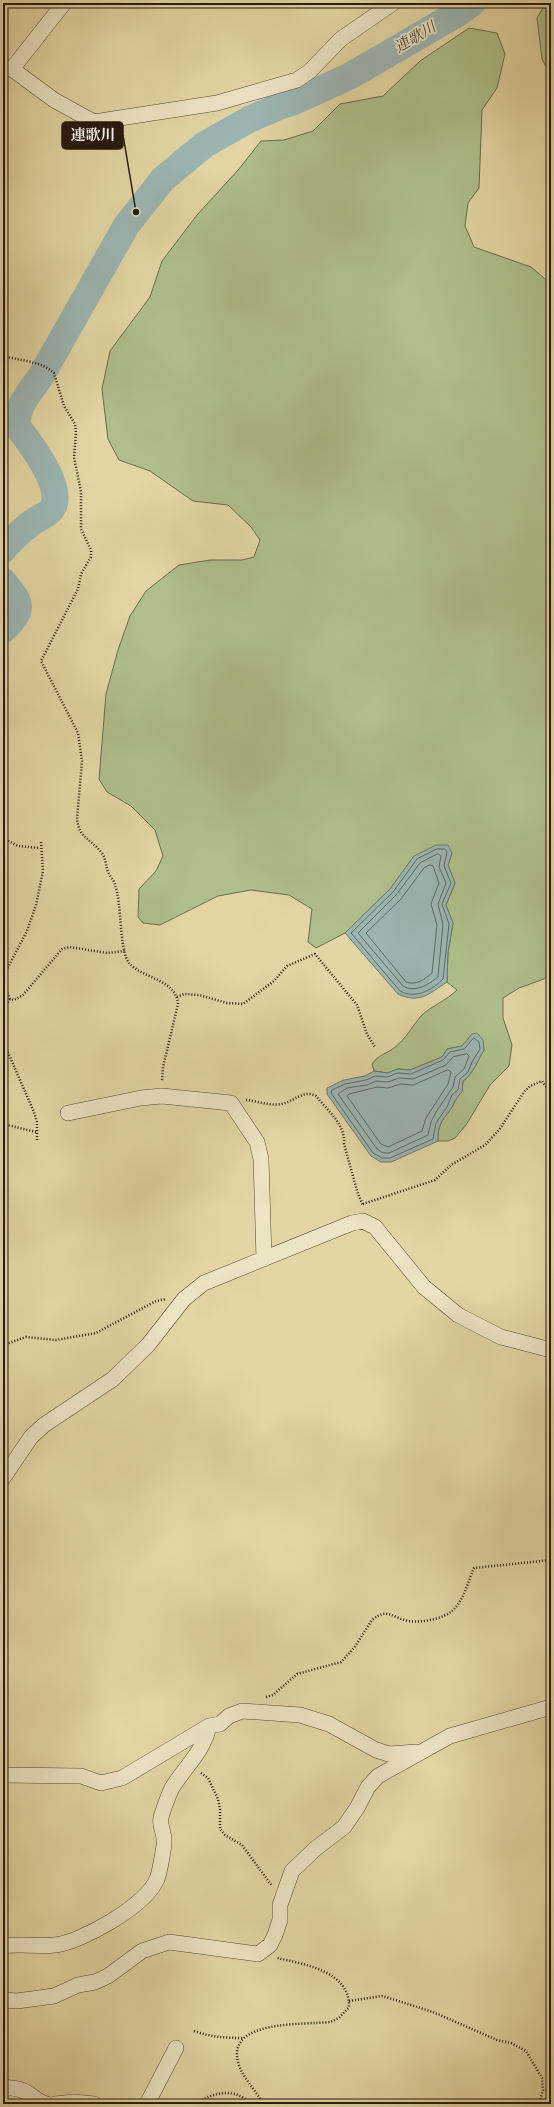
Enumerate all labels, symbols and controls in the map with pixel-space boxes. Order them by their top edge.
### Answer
water label: 連歌川 [391,17,441,56]
callout: 連歌川 [62,122,123,149]
text: 連歌川 [70,126,116,144]

